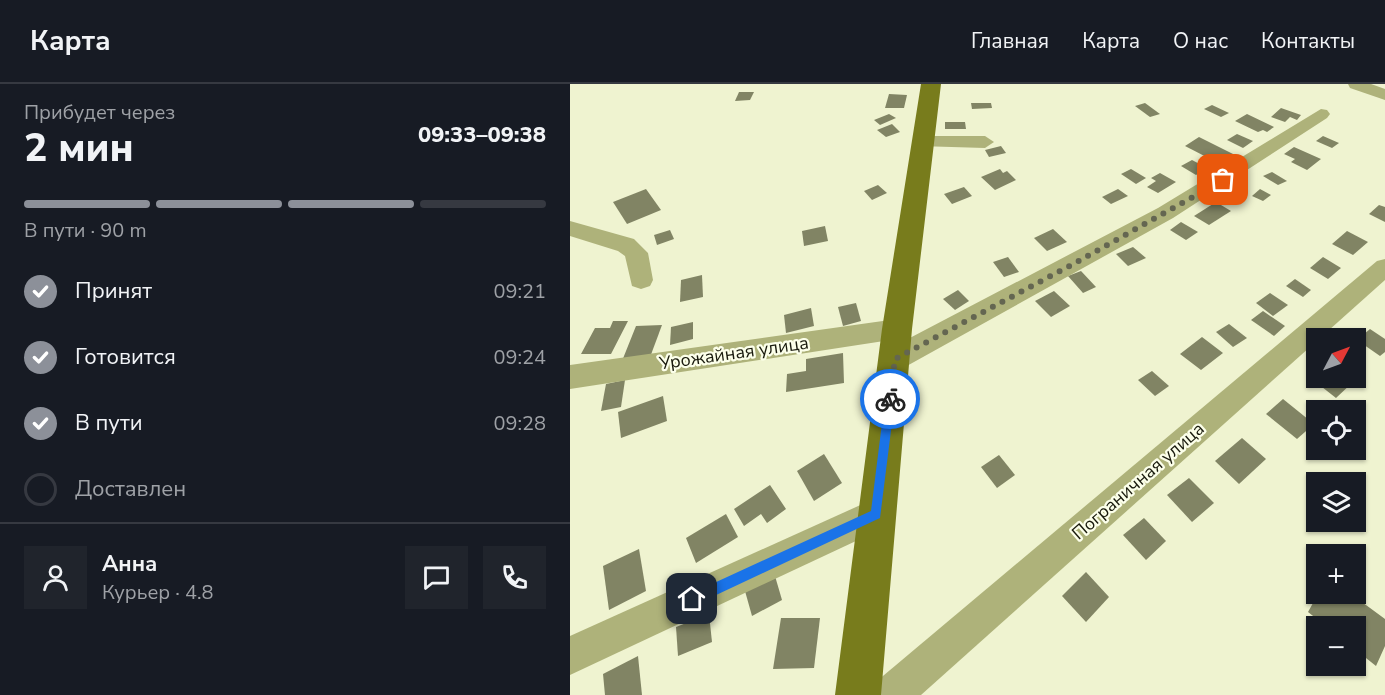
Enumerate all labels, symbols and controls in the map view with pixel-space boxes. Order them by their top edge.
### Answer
text: Карта [30,22,111,60]
text: Главная [971,27,1049,55]
text: Карта [1082,27,1140,55]
text: О нас [1173,27,1228,55]
text: Контакты [1261,27,1355,55]
text: Прибудет через [24,99,175,126]
text: 09:33–09:38 [418,120,546,150]
text: 2 мин [24,122,134,175]
pin [1197,154,1248,205]
icon: bag [1206,163,1239,196]
text: В пути · 90 m [24,217,147,244]
icon: check [24,275,57,308]
text: Принят [75,276,152,306]
text: 09:21 [493,278,546,305]
north arrow [1306,328,1366,388]
map controls [1306,328,1366,676]
street label: Урожайная улица [657,331,810,376]
icon: check [24,341,57,374]
text: Готовится [75,342,176,372]
text: 09:24 [493,344,546,371]
courier [860,369,920,429]
icon: bike [874,383,907,416]
button: locate [1306,400,1366,460]
icon: check [24,407,57,440]
text: В пути [75,408,143,438]
text: 09:28 [493,410,546,437]
street label: Пограничная улица [1067,417,1209,545]
button: layers [1306,472,1366,532]
text: Доставлен [75,474,186,504]
button: + [1306,544,1366,604]
button: person [24,546,87,609]
button: chat [405,546,468,609]
button: phone [483,546,546,609]
text: Анна [102,549,157,579]
pin [666,573,717,624]
text: Курьер · 4.8 [102,579,214,606]
icon: home [675,582,708,615]
button: − [1306,616,1366,676]

